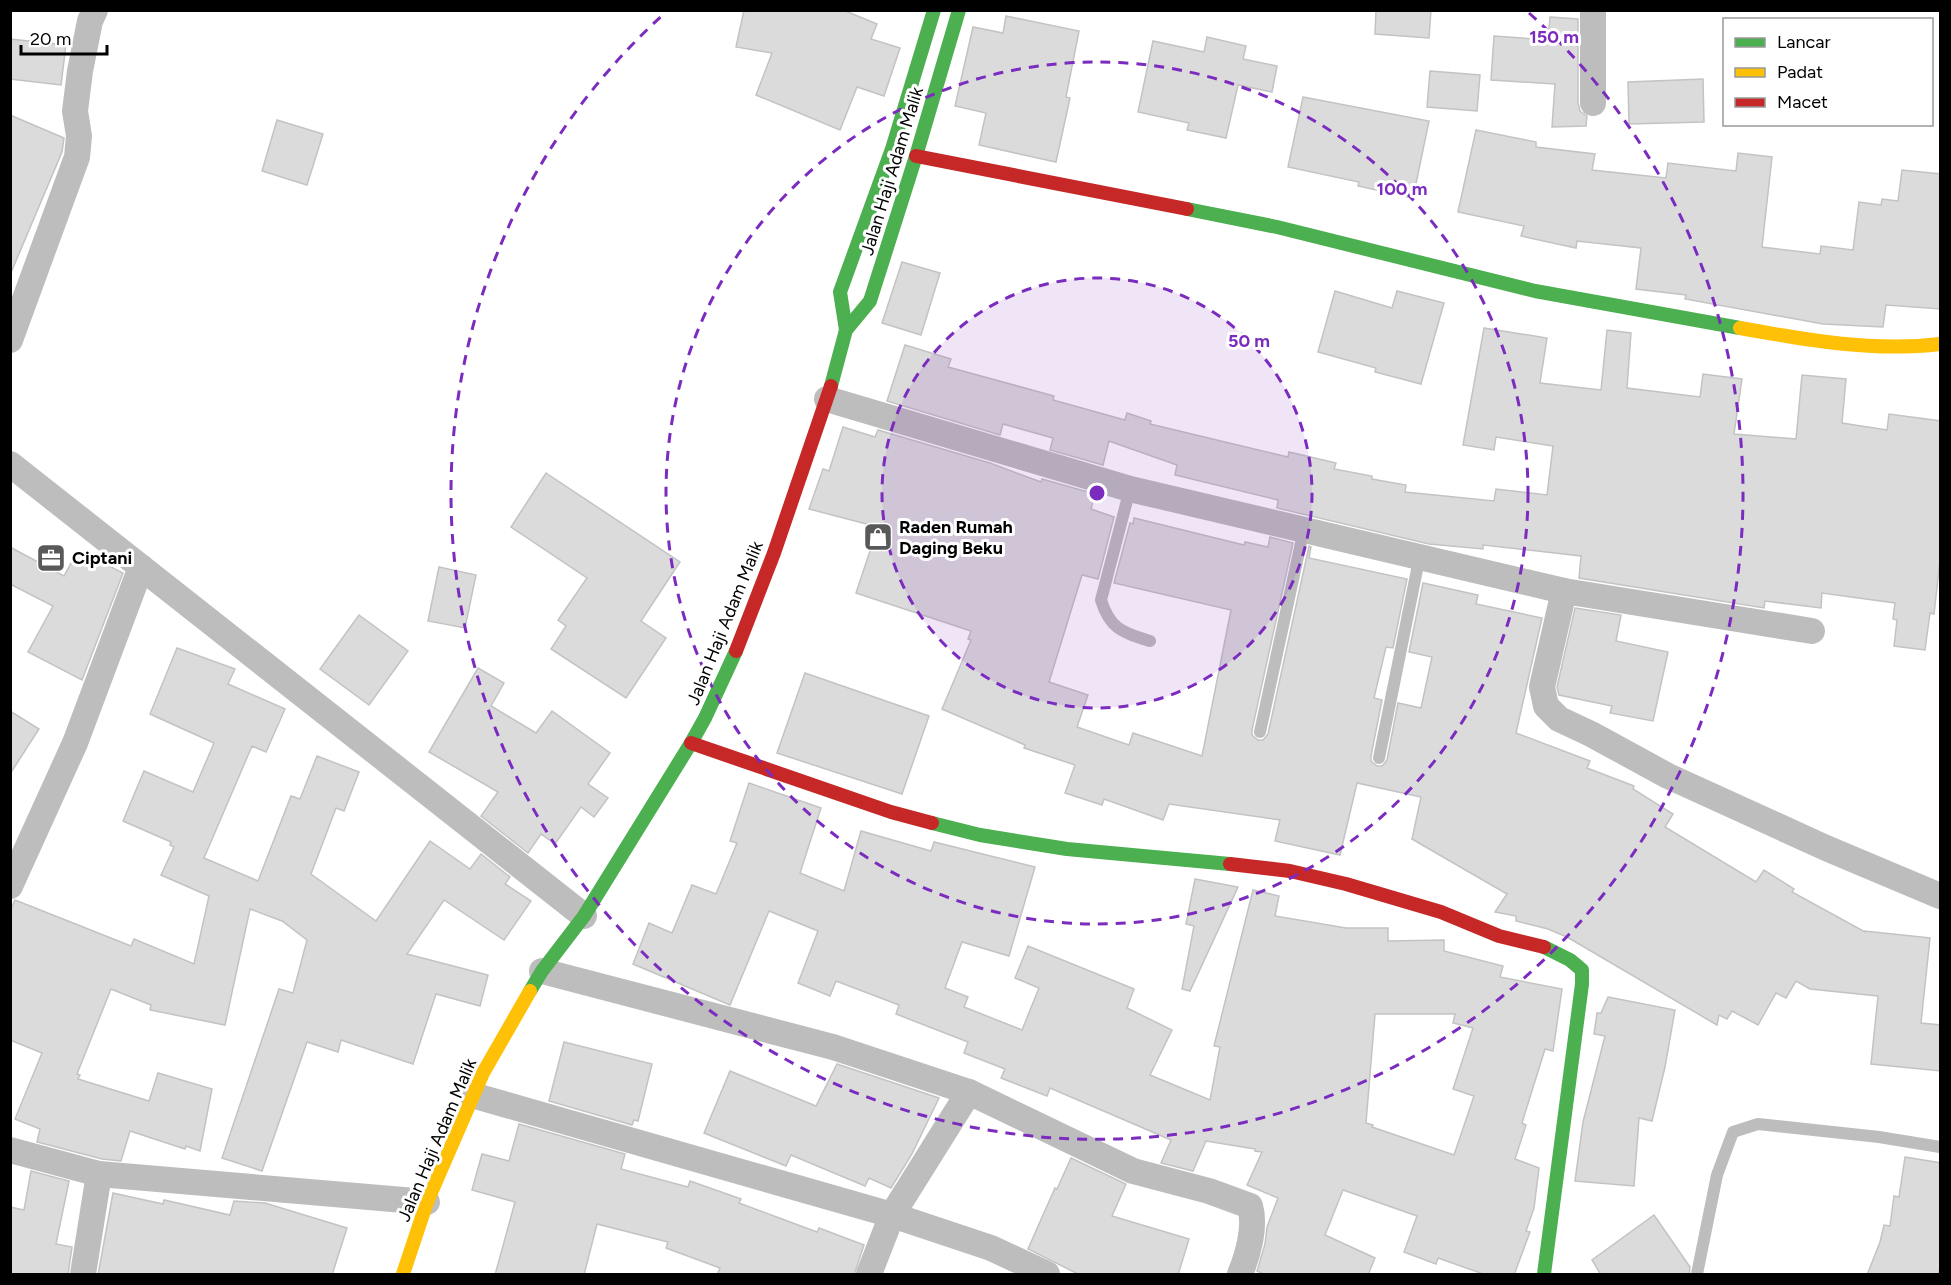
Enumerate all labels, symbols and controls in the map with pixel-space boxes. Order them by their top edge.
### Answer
scale bar [21,18,106,56]
legend [1723,18,1933,126]
text: 150 m [1529,26,1579,48]
text: 20 m [30,28,71,50]
text: Lancar [1777,31,1831,53]
text: Padat [1777,61,1823,83]
street label: Jalan Haji Adam Malik [856,84,928,258]
text: Macet [1777,91,1828,113]
text: 100 m [1377,178,1427,200]
text: 50 m [1228,330,1270,352]
centre of rings [1087,483,1107,503]
place label: Raden Rumah Daging Beku [899,516,1013,559]
shop icon: Raden Rumah Daging Beku [862,521,894,553]
street label: Jalan Haji Adam Malik [682,537,768,708]
office icon: Ciptani [35,542,67,574]
place label: Ciptani [72,547,132,569]
street label: Jalan Haji Adam Malik [393,1055,481,1225]

